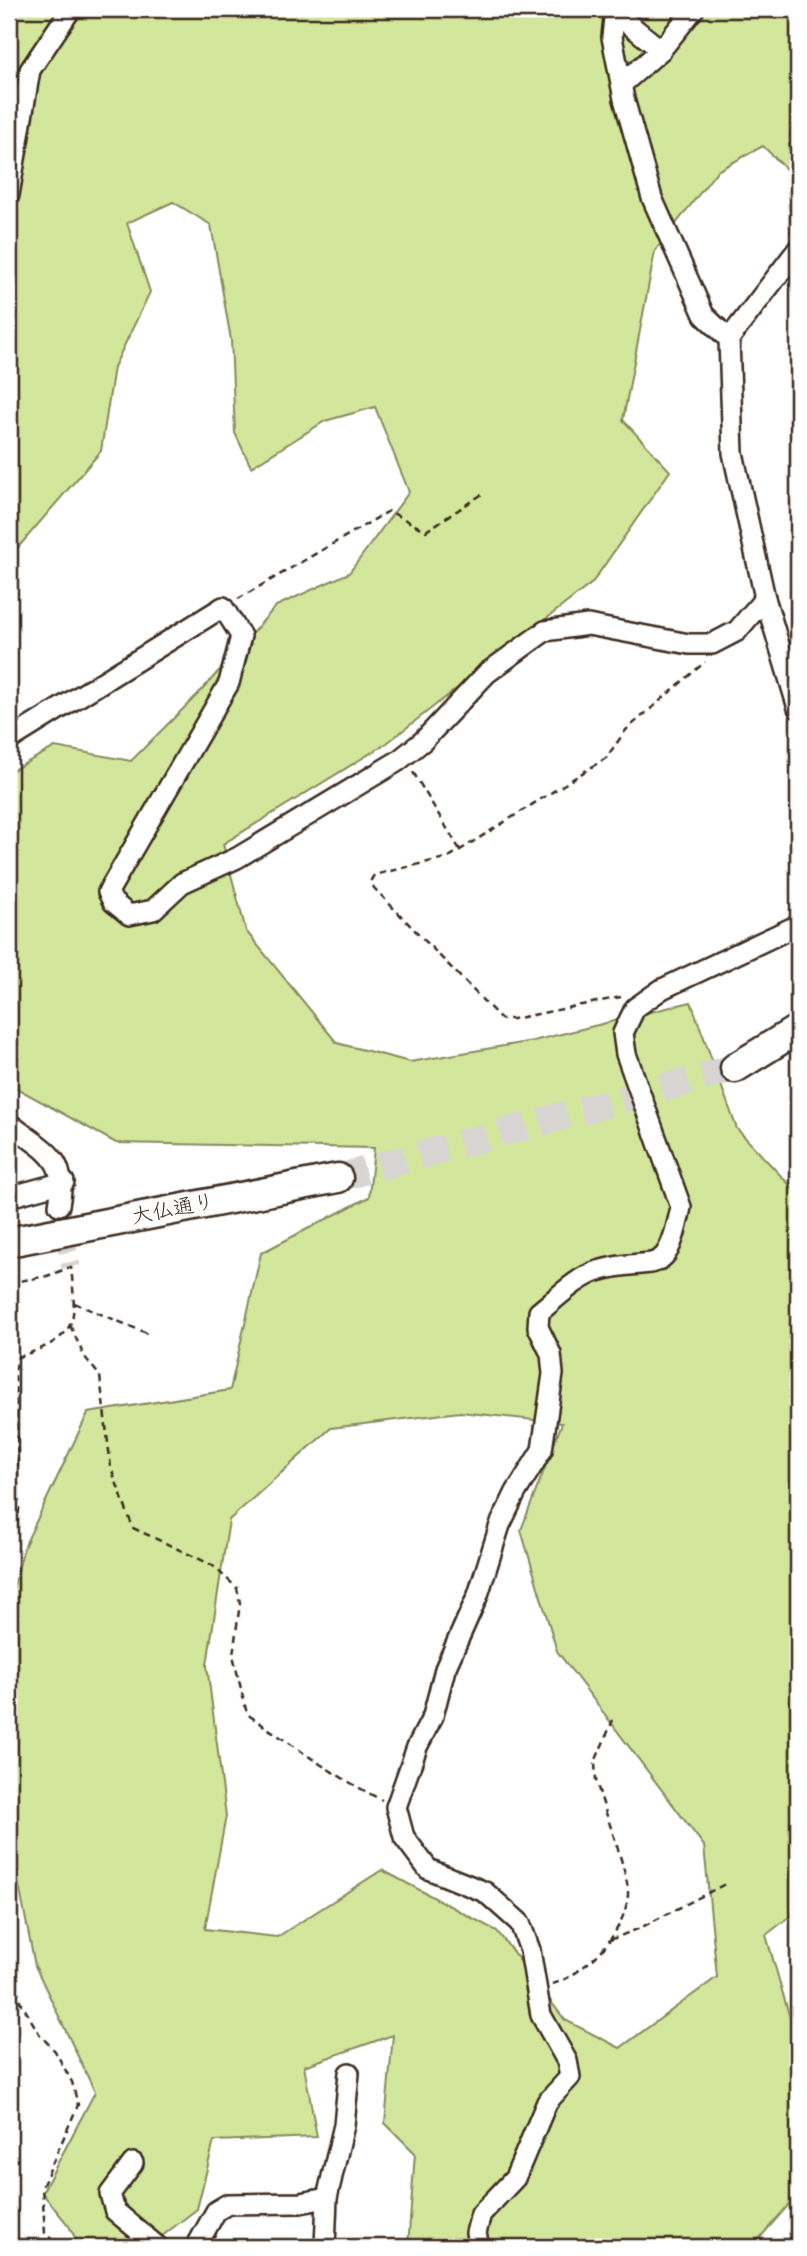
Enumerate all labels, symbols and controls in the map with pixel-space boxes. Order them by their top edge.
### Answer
street label: 大仏通り [129,1189,217,1229]

